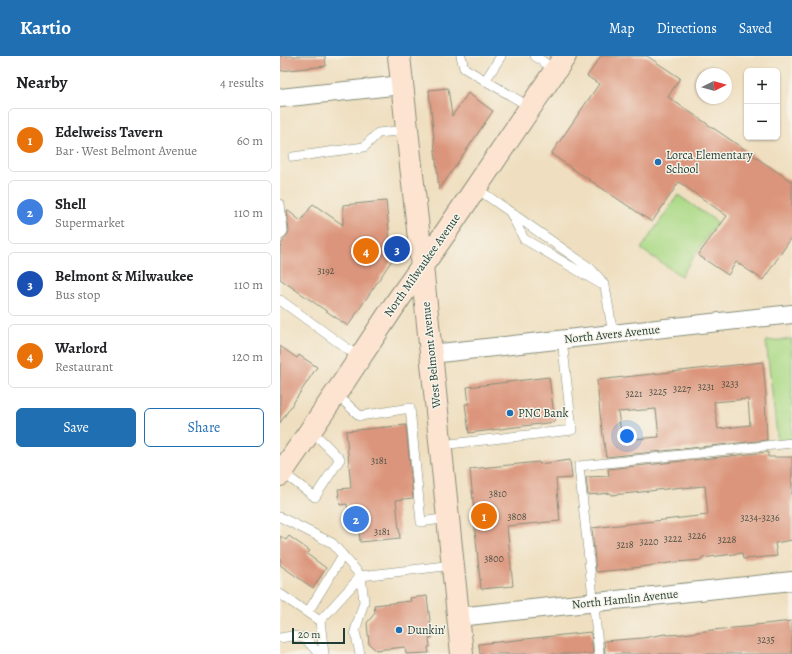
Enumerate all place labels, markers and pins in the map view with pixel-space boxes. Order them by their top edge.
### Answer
place label: Lorca Elementary School [666,147,753,177]
marker: Lorca Elementary School [653,157,663,167]
pin: 3 [384,234,410,264]
pin: 4 [353,236,379,266]
place label: PNC Bank [518,405,568,421]
marker: PNC Bank [505,408,515,418]
pin: 1 [471,501,497,531]
pin: 2 [343,504,369,534]
place label: Dunkin' [407,622,446,638]
marker: Dunkin' [394,625,404,635]

